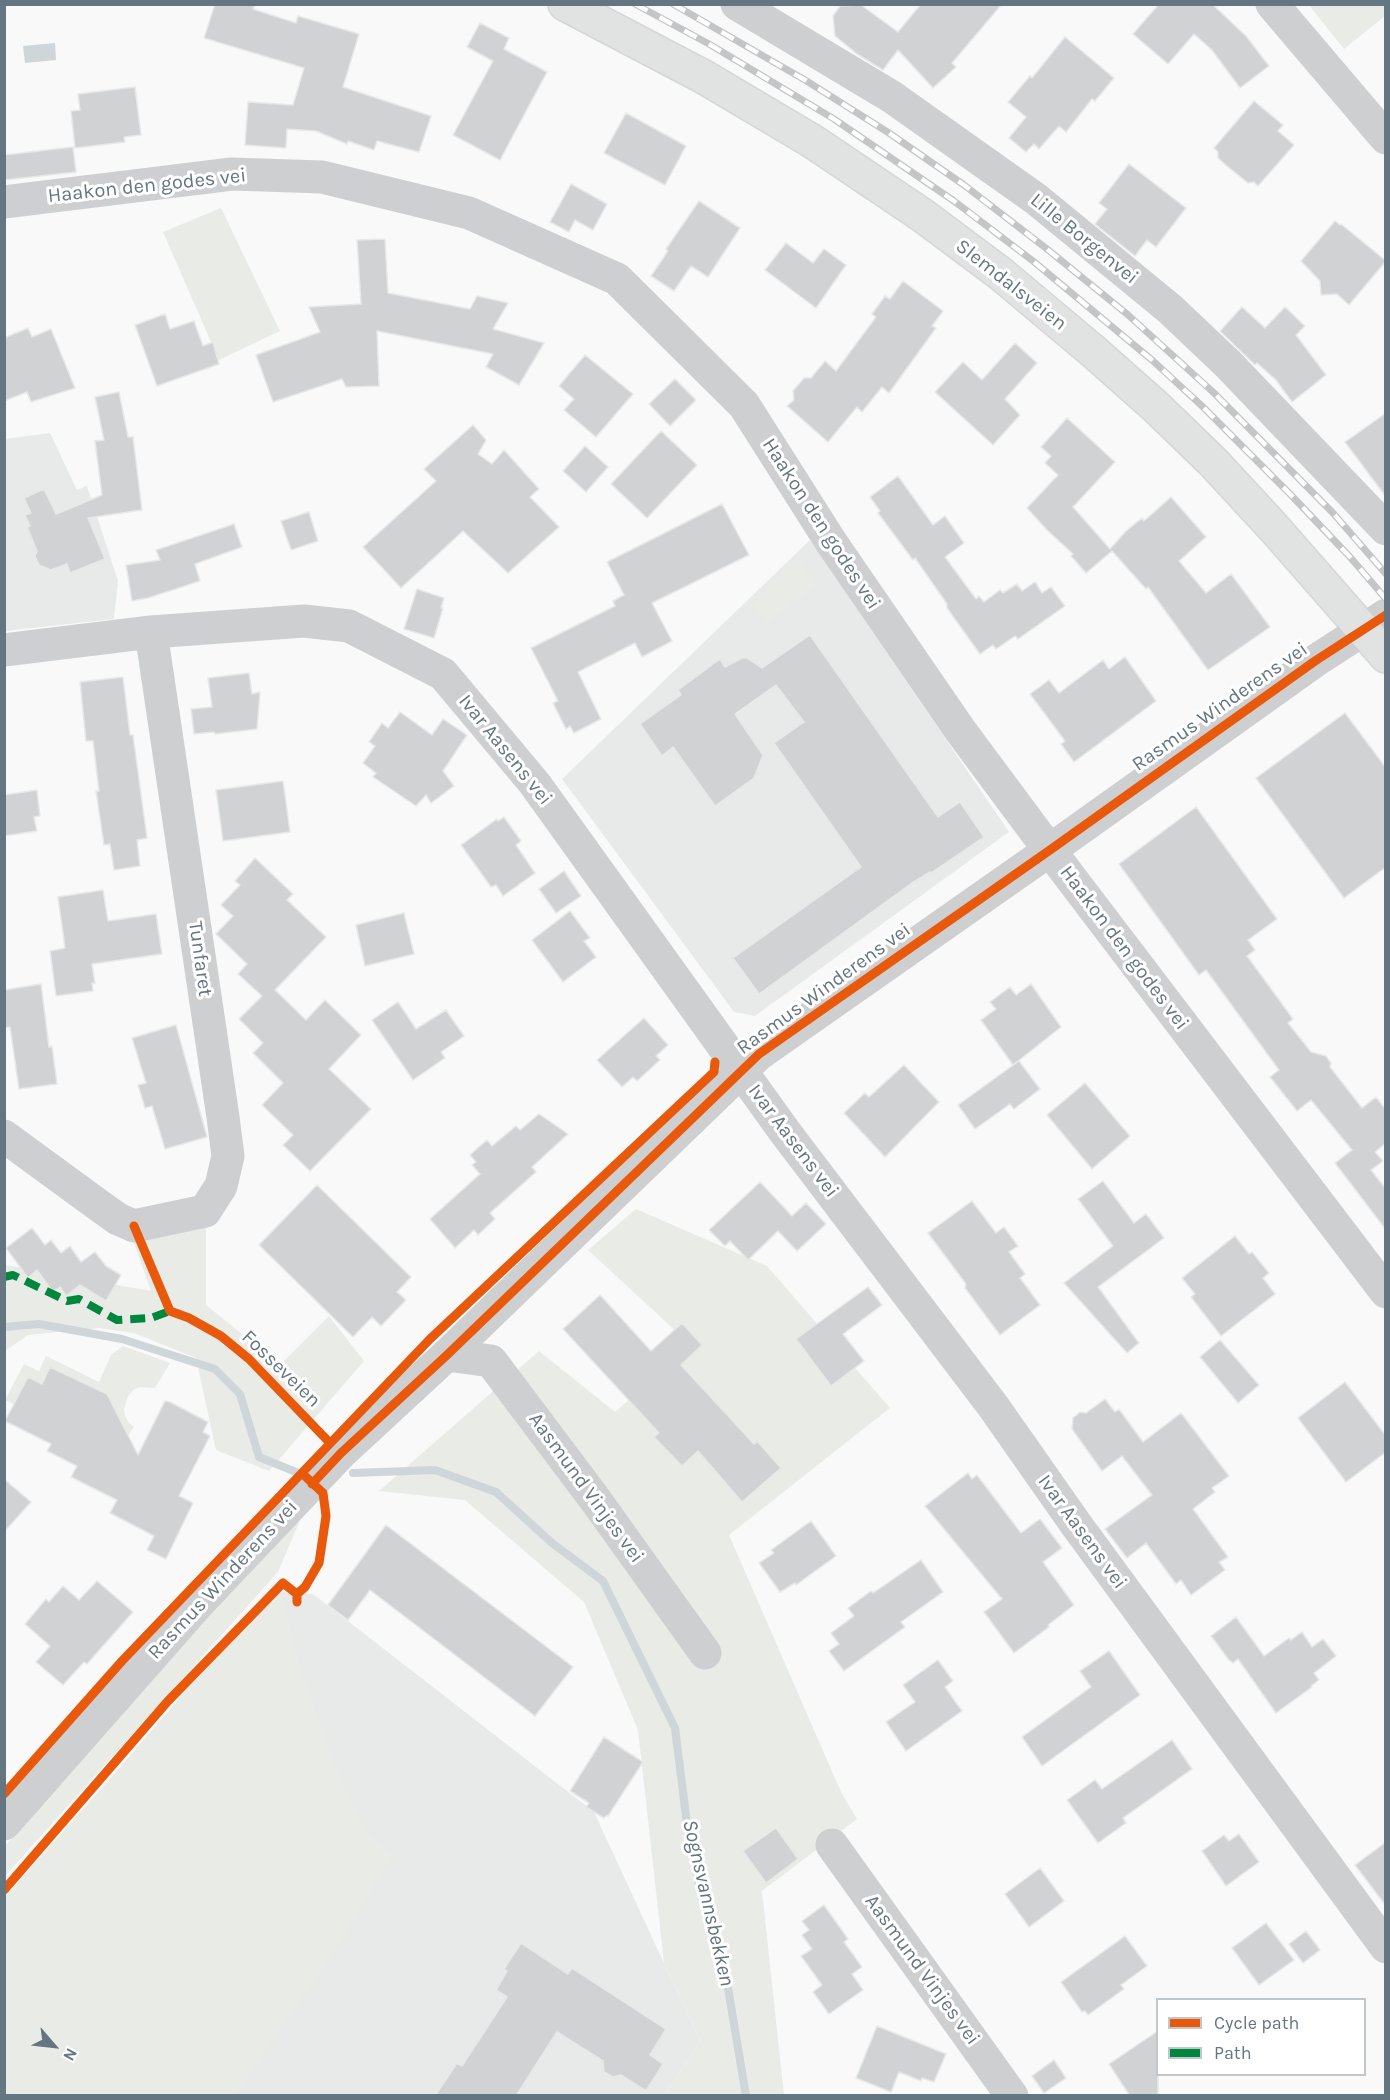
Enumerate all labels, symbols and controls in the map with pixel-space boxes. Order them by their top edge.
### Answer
street label: Haakon den godes vei [47,164,247,208]
street label: Lille Borgenvei [1025,188,1143,290]
street label: Slemdalsveien [951,234,1071,336]
street label: Haakon den godes vei [757,434,885,614]
street label: Rasmus Winderens vei [1128,637,1312,777]
street label: Ivar Aasens vei [453,690,557,810]
street label: Haakon den godes vei [1054,861,1194,1035]
street label: Rasmus Winderens vei [732,918,916,1060]
street label: Tunfaret [183,920,217,998]
street label: Ivar Aasens vei [743,1080,843,1202]
street label: Fosseveien [236,1325,326,1413]
street label: Aasmund Vinjes vei [523,1408,649,1568]
street label: Ivar Aasens vei [1032,1470,1132,1594]
street label: Rasmus Winderens vei [143,1495,303,1665]
water label: Sognsvannsbekken [677,1817,739,1989]
street label: Aasmund Vinjes vei [859,1890,985,2050]
legend [1156,1998,1366,2076]
text: Cycle path [1214,2012,1299,2034]
north arrow [24,2016,84,2076]
text: Path [1214,2042,1252,2064]
text: N [59,2045,81,2064]

